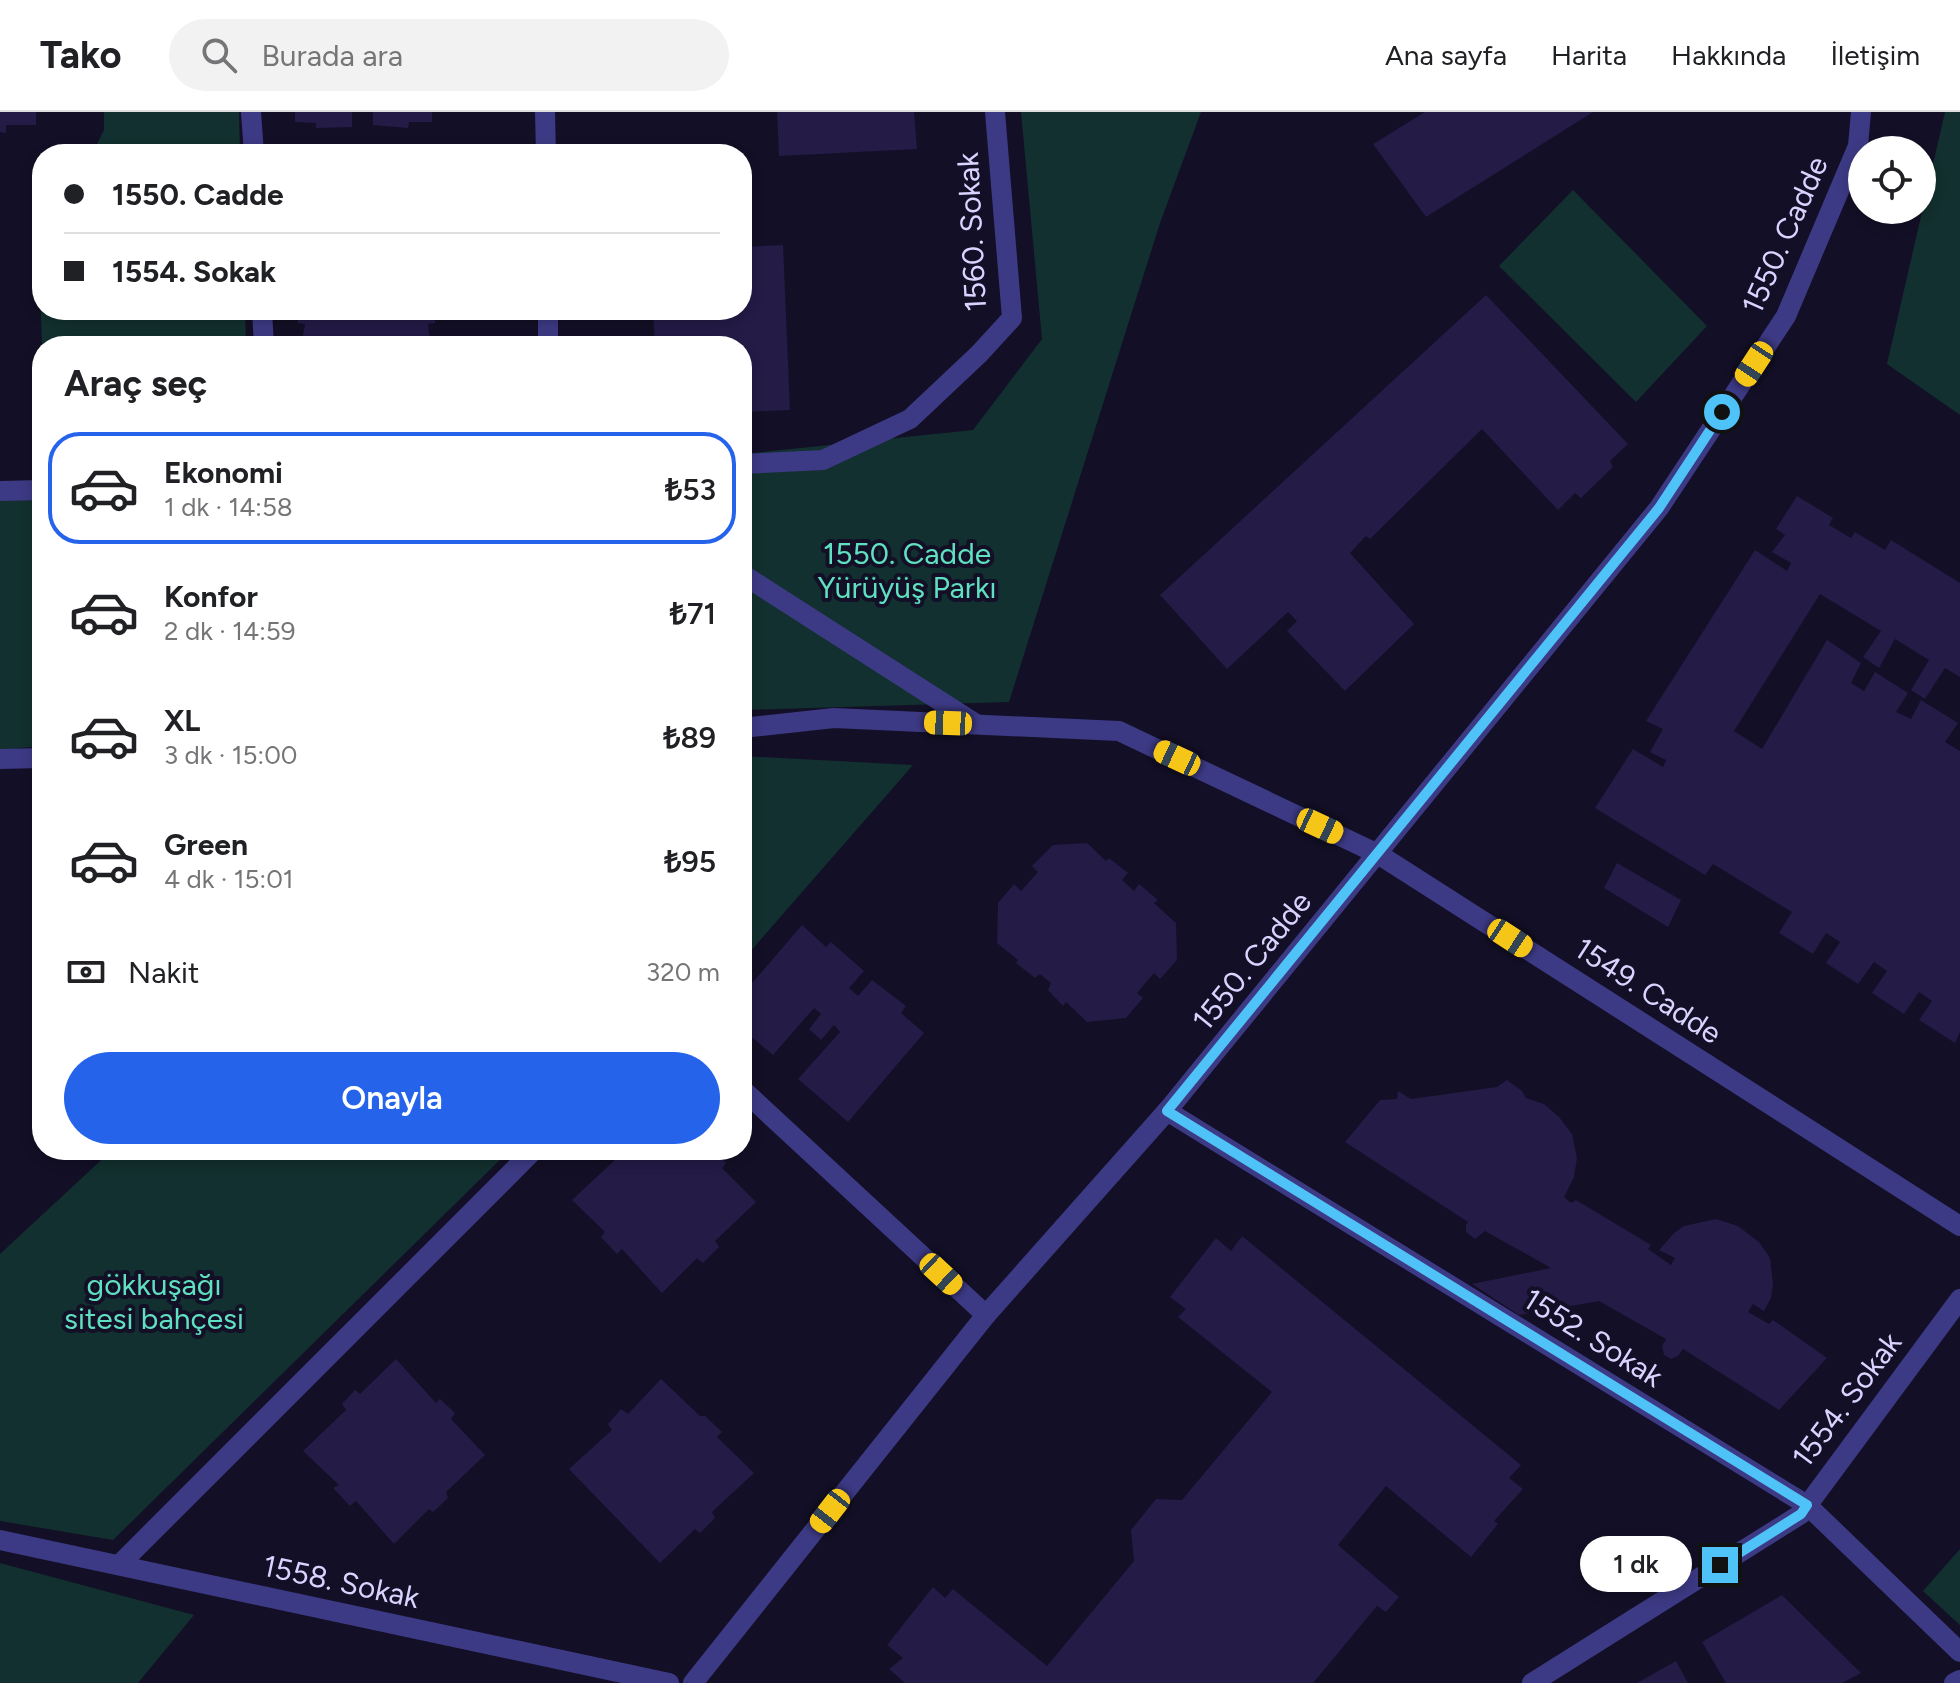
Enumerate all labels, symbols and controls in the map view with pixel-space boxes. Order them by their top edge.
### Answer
search box [169,19,729,91]
text: Tako [40,32,121,78]
icon: search [197,33,241,77]
text: Burada ara [261,37,403,74]
text: Ana sayfa [1385,38,1507,72]
text: Harita [1551,38,1627,72]
text: Hakkında [1671,38,1786,72]
text: İletişim [1830,38,1920,72]
map controls [1848,136,1936,224]
button: locate [1848,136,1936,224]
street label: 1550. Cadde [1733,150,1836,319]
street label: 1560. Sokak [949,151,994,313]
text: 1550. Cadde [112,176,284,213]
text: 1554. Sokak [112,253,276,290]
car [1731,337,1777,391]
text: Araç seç [64,362,207,405]
route start [1704,394,1740,430]
icon: car [68,452,140,524]
text: Ekonomi [164,454,283,491]
text: ₺53 [665,471,716,508]
text: 1 dk · 14:58 [164,491,293,523]
park label: 1550. Cadde Yürüyüş Parkı [818,535,996,606]
icon: car [68,576,140,648]
text: Konfor [164,578,258,615]
text: ₺71 [670,595,716,632]
text: 2 dk · 14:59 [164,615,295,647]
icon: car [68,700,140,772]
text: XL [164,702,200,739]
car [924,710,972,736]
text: ₺89 [663,719,716,756]
car [1150,737,1204,779]
text: 3 dk · 15:00 [164,739,297,771]
car [1293,805,1347,847]
icon: car [68,824,140,896]
text: Green [164,826,248,863]
text: ₺95 [664,843,716,880]
text: 4 dk · 15:01 [164,863,294,895]
street label: 1550. Cadde [1184,884,1319,1038]
car [1483,915,1537,961]
street label: 1549. Cadde [1568,929,1729,1052]
icon: cash [64,950,108,994]
text: Nakit [128,954,199,991]
text: 320 m [646,956,720,988]
button: Onayla [64,1052,720,1144]
car [915,1249,967,1299]
park label: gökkuşağı sitesi bahçesi [64,1266,244,1337]
street label: 1552. Sokak [1517,1280,1670,1395]
street label: 1554. Sokak [1784,1325,1910,1474]
car [806,1485,854,1537]
callout: 1 dk [1580,1537,1692,1593]
street label: 1558. Sokak [260,1547,423,1616]
route end [1702,1547,1738,1583]
text: 1 dk [1613,1548,1659,1580]

